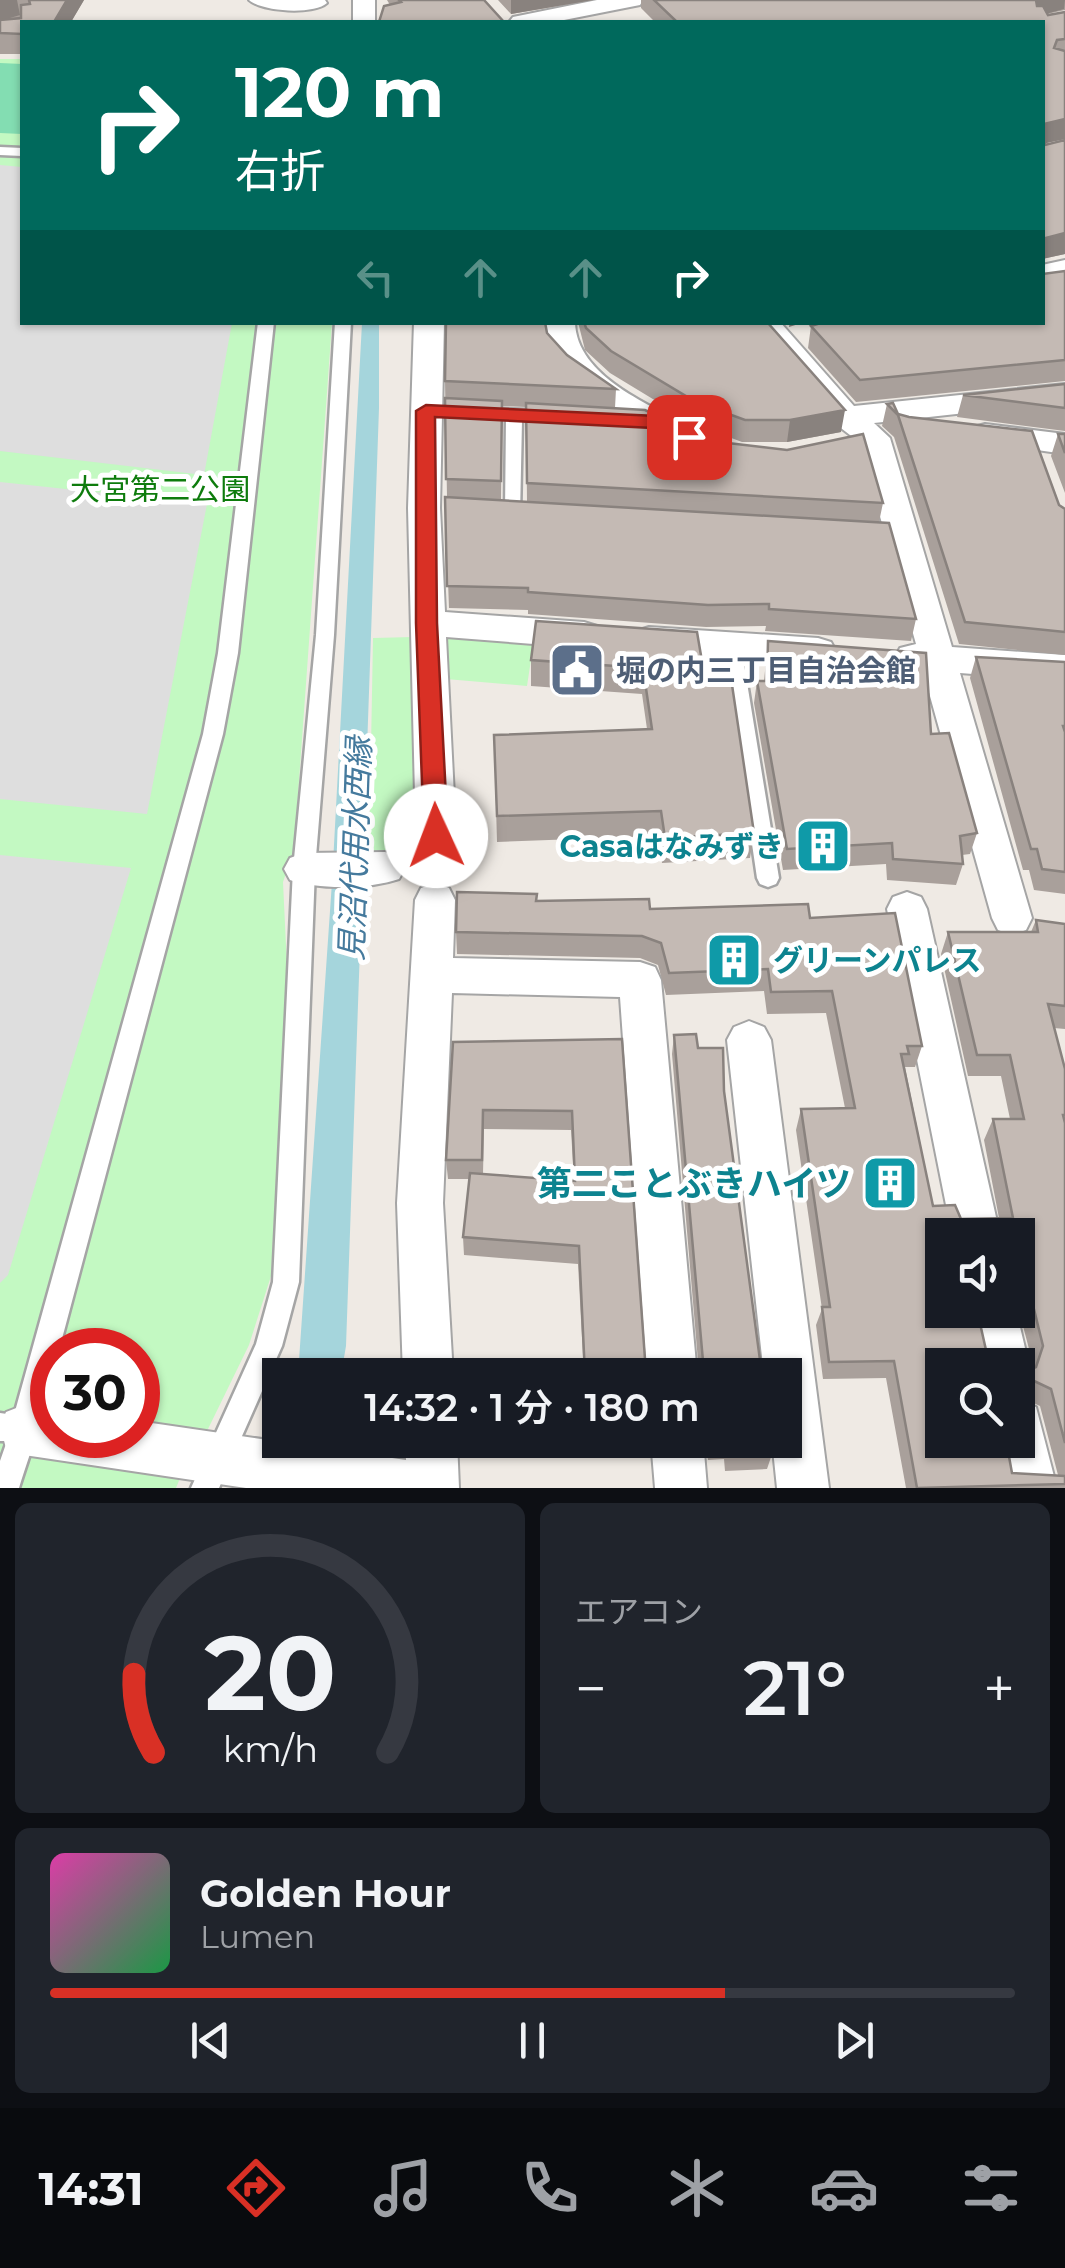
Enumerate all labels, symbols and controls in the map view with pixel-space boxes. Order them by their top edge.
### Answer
text: 120 m [235,49,445,135]
icon: right [70,60,200,190]
text: 右折 [235,143,325,198]
icon: left [348,250,403,305]
icon: ahead [453,250,508,305]
icon: ahead [558,250,613,305]
icon: right [663,250,718,305]
pin [647,395,732,480]
icon: arrive [662,410,717,465]
park label: 大宮第二公園 [70,471,250,508]
public building icon: 堀の内三丁目自治会館 [547,640,607,700]
place label: 堀の内三丁目自治会館 [616,652,916,689]
water label: 見沼代用水西縁 [332,733,379,962]
position arrow [384,784,488,888]
building icon: Casaはなみずき [793,816,853,876]
place label: Casaはなみずき [559,828,784,865]
building icon: グリーンパレス [704,930,764,990]
place label: グリーンパレス [773,942,982,979]
building icon: 第二ことぶきハイツ [860,1153,920,1213]
place label: 第二ことぶきハイツ [537,1162,851,1205]
map controls [925,1218,1035,1458]
button: sound [925,1218,1035,1328]
speed limit sign: 30 [30,1328,160,1458]
button: search [925,1348,1035,1458]
text: 14:32 · 1 分 · 180 m [364,1384,700,1431]
text: エアコン [575,1592,703,1631]
text: 20 [204,1609,336,1736]
text: 21° [743,1642,847,1734]
text: − [575,1655,607,1722]
text: + [983,1655,1015,1722]
text: km/h [222,1727,318,1771]
text: Golden Hour [200,1870,451,1917]
text: Lumen [200,1917,315,1956]
icon: previous [183,2013,238,2068]
icon: pause [505,2013,560,2068]
icon: next [827,2013,882,2068]
icon: directions [221,2153,291,2223]
icon: music [368,2153,438,2223]
icon: phone [515,2153,585,2223]
icon: climate [662,2153,732,2223]
icon: car [809,2153,879,2223]
icon: filters [956,2153,1026,2223]
text: 14:31 [39,2161,144,2216]

